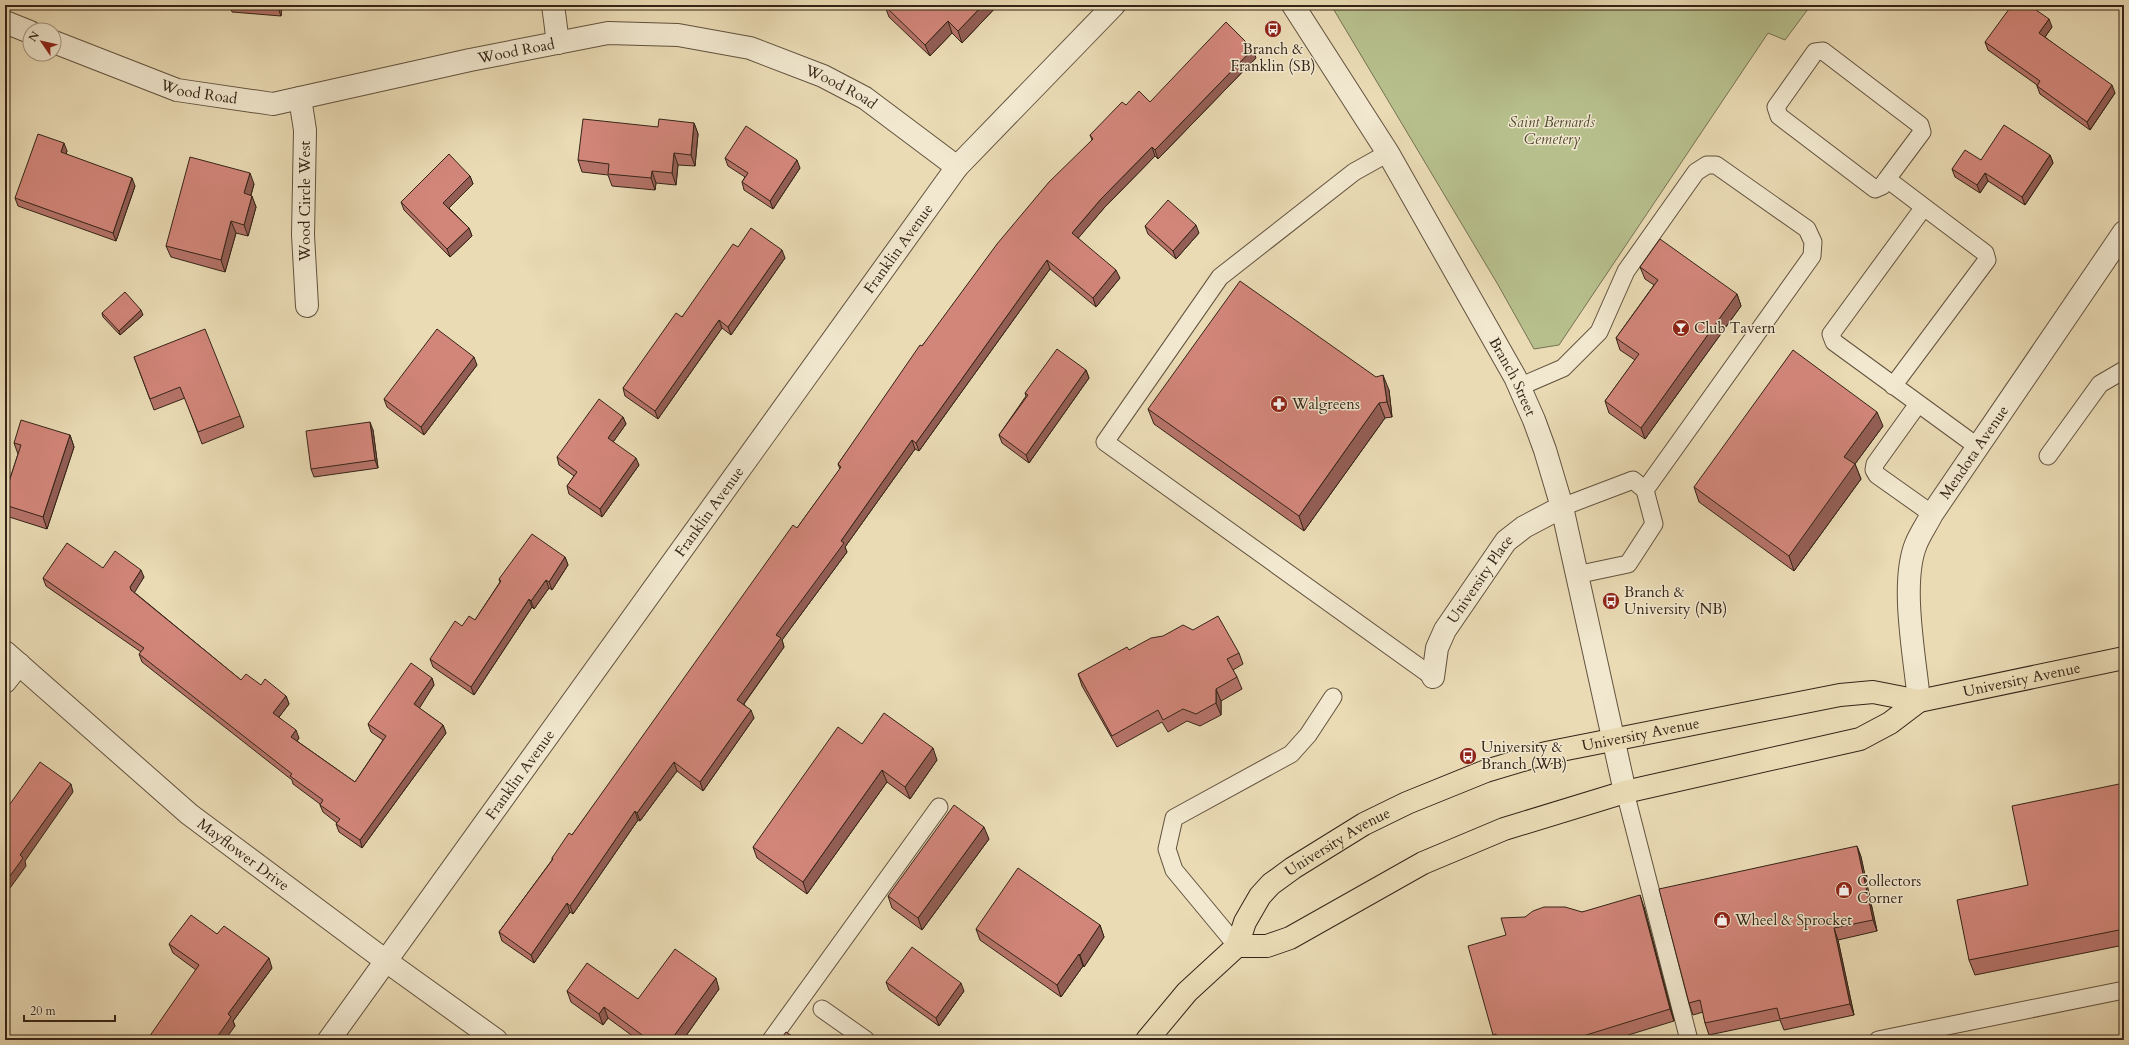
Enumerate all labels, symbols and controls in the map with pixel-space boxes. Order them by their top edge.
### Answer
bus stop icon: Branch & Franklin (SB) [1263,19,1283,39]
north arrow [22,22,62,62]
text: N [25,28,43,45]
street label: Wood Road [475,34,556,68]
place label: Branch & Franklin (SB) [1231,39,1315,76]
street label: Wood Road [802,60,881,114]
street label: Wood Road [157,74,239,109]
park label: Saint Bernards Cemetery [1509,112,1595,149]
street label: Wood Circle West [295,140,315,262]
street label: Franklin Avenue [859,199,938,298]
bar icon: Club Tavern [1671,318,1691,338]
place label: Club Tavern [1694,318,1776,338]
street label: Branch Street [1484,334,1541,419]
pharmacy icon: Walgreens [1269,394,1289,414]
place label: Walgreens [1291,394,1360,414]
street label: Mendota Avenue [1935,401,2013,503]
street label: Franklin Avenue [670,462,748,561]
street label: University Place [1443,529,1517,627]
place label: Branch & University (NB) [1624,582,1727,619]
bus stop icon: Branch & University (NB) [1601,591,1621,611]
street label: University Avenue [1961,657,2082,702]
street label: University Avenue [1580,713,1701,756]
street label: Franklin Avenue [481,725,559,824]
place label: University & Branch (WB) [1481,737,1567,774]
bus stop icon: University & Branch (WB) [1458,746,1478,766]
street label: University Avenue [1281,803,1394,881]
street label: Mayflower Drive [193,814,294,896]
place label: Collectors Corner [1857,871,1921,908]
shop icon: Collectors Corner [1834,880,1854,900]
shop icon: Wheel & Sprocket [1712,910,1732,930]
place label: Wheel & Sprocket [1734,910,1852,930]
scale bar [24,997,115,1023]
text: 20 m [30,1003,57,1019]

